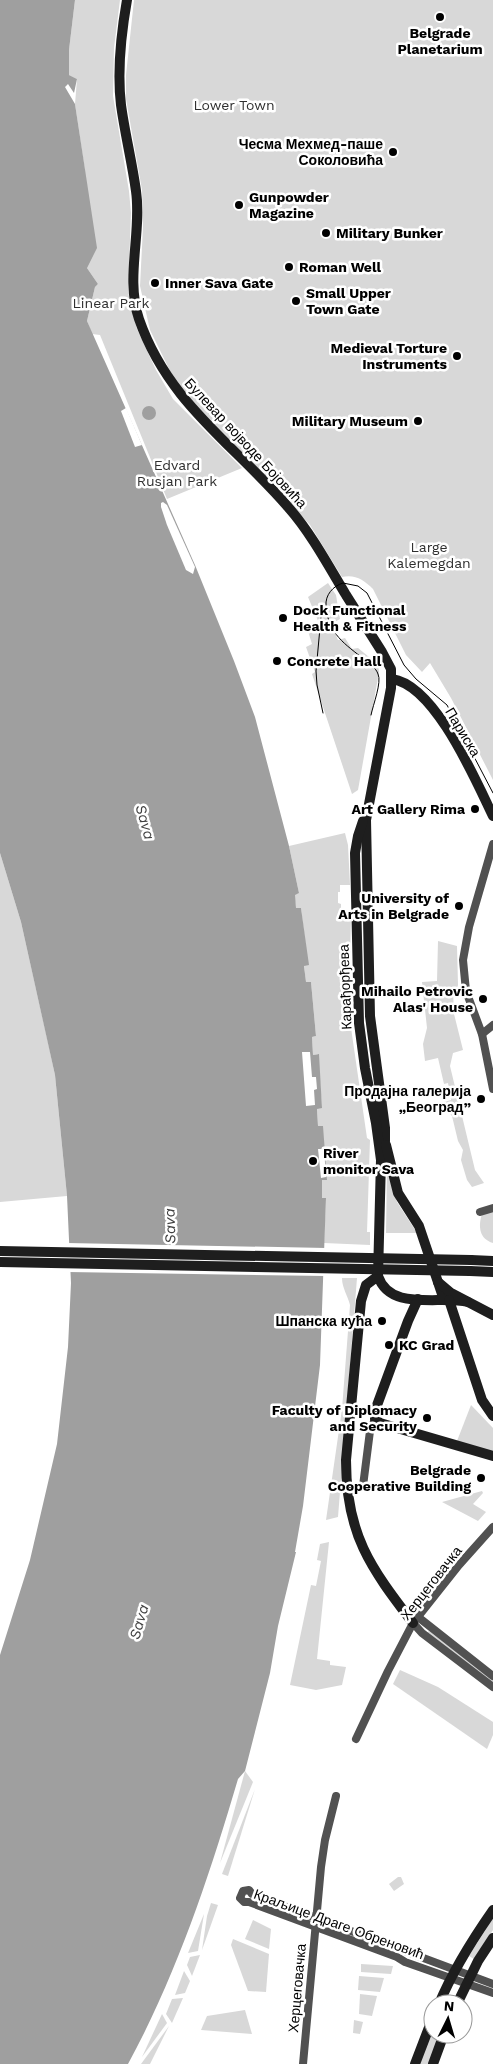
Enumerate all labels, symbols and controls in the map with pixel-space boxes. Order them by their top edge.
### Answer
marker: Belgrade Planetarium [434,11,446,23]
place label: Belgrade Planetarium [397,25,483,57]
park label: Lower Town [193,97,275,113]
place label: Чесма Мехмед-паше Соколовића [239,136,383,168]
marker: Чесма Мехмед-паше Соколовића [387,146,399,158]
place label: Gunpowder Magazine [249,189,329,221]
marker: Gunpowder Magazine [233,199,245,211]
place label: Military Bunker [336,225,443,241]
marker: Military Bunker [320,227,332,239]
place label: Roman Well [299,259,382,275]
marker: Roman Well [283,261,295,273]
place label: Inner Sava Gate [165,275,273,291]
marker: Inner Sava Gate [149,277,161,289]
place label: Small Upper Town Gate [306,285,391,317]
park label: Linear Park [72,295,150,311]
marker: Small Upper Town Gate [290,295,302,307]
place label: Medieval Torture Instruments [331,340,448,372]
marker: Medieval Torture Instruments [451,350,463,362]
street label: Булевар војводе Бојовића [182,375,310,511]
place label: Military Museum [292,413,408,429]
marker: Military Museum [412,415,424,427]
park label: Edvard Rusjan Park [137,457,217,489]
park label: Large Kalemegdan [387,539,471,571]
place label: Dock Functional Health & Fitness [293,602,407,634]
marker: Dock Functional Health & Fitness [277,612,289,624]
place label: Concrete Hall [287,653,382,669]
marker: Concrete Hall [271,655,283,667]
street label: Париска [442,704,484,760]
place label: Art Gallery Rima [351,801,466,817]
water label: Sava [131,802,159,842]
marker: Art Gallery Rima [469,803,481,815]
place label: University of Arts in Belgrade [338,890,449,922]
marker: University of Arts in Belgrade [453,900,465,912]
street label: Карађорђева [336,944,354,1030]
place label: Mihailo Petrovic Alas' House [361,983,473,1015]
marker: Mihailo Petrovic Alas' House [477,993,489,1005]
place label: Продајна галерија „Београд” [344,1083,471,1115]
marker: Продајна галерија „Београд” [475,1093,487,1105]
place label: River monitor Sava [323,1145,415,1177]
marker: River monitor Sava [307,1155,319,1167]
water label: Sava [160,1208,180,1244]
place label: Шпанска кућа [276,1313,372,1329]
marker: Шпанска кућа [376,1315,388,1327]
place label: KC Grad [399,1337,454,1353]
marker: KC Grad [383,1339,395,1351]
place label: Faculty of Diplomacy and Security [272,1402,417,1434]
marker: Faculty of Diplomacy and Security [421,1412,433,1424]
place label: Belgrade Cooperative Building [328,1462,471,1494]
marker: Belgrade Cooperative Building [475,1472,487,1484]
street label: Херцеговачка [397,1543,465,1623]
water label: Sava [125,1602,153,1642]
street label: Краљице Драге Обреновић [252,1886,426,1962]
street label: Херцеговачка [285,1943,309,2033]
north arrow [423,1994,473,2044]
text: N [443,1998,455,2014]

